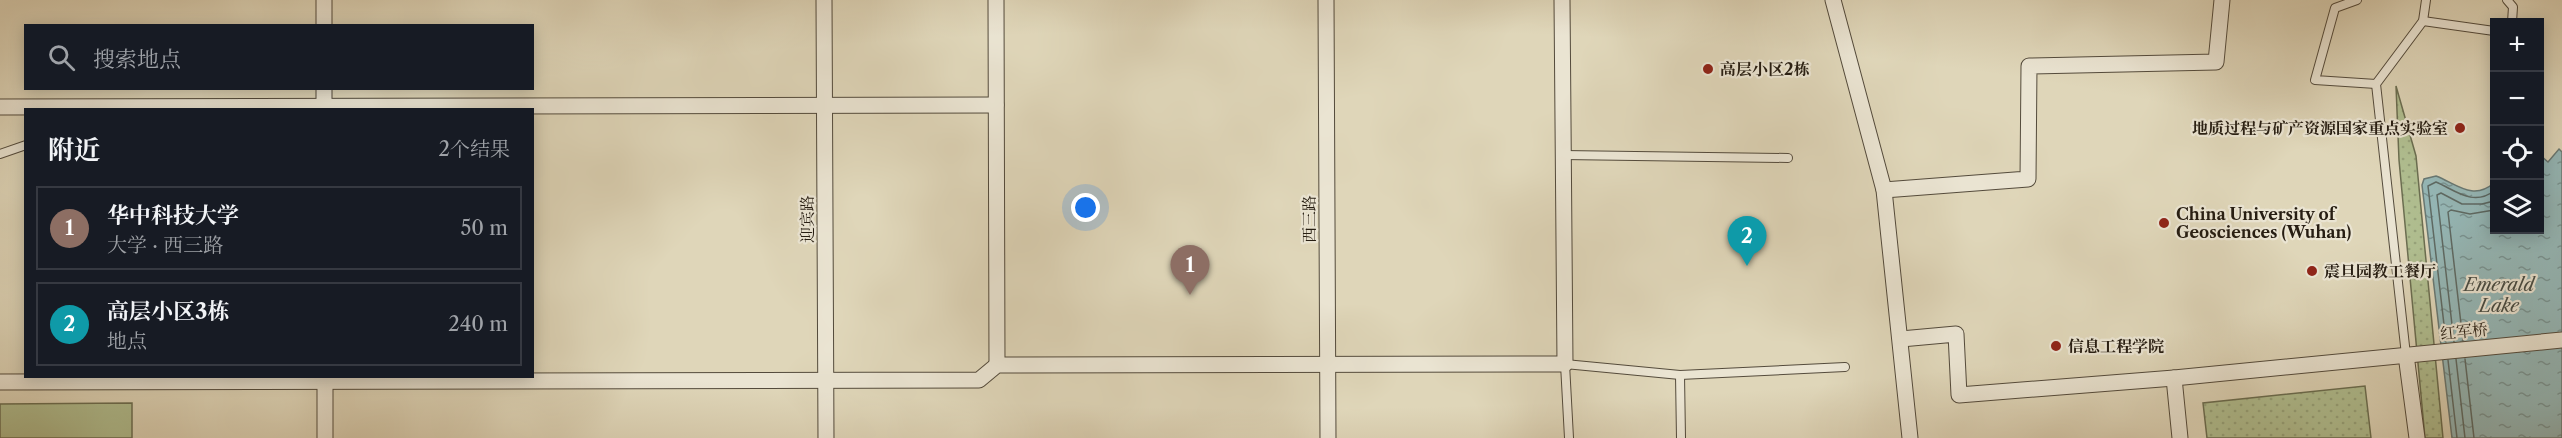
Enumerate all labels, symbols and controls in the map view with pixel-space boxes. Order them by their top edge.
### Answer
map controls [2490,18,2544,234]
button: + [2490,18,2544,72]
search box [24,24,534,90]
icon: search [45,41,78,74]
text: 搜索地点 [93,46,181,73]
place label: 高层小区2栋 [1720,59,1809,79]
marker: 高层小区2栋 [1701,62,1715,76]
button: − [2490,72,2544,126]
place label: 地质过程与矿产资源国家重点实验室 [2192,118,2448,138]
marker: 地质过程与矿产资源国家重点实验室 [2453,121,2467,135]
button: locate [2490,126,2544,180]
text: 附近 [48,134,100,166]
text: 2个结果 [439,137,510,161]
button: layers [2490,180,2544,234]
your location [1071,193,1100,222]
street label: 迎宾路 [797,195,817,243]
street label: 西三路 [1299,195,1319,243]
text: 华中科技大学 [107,202,239,229]
place label: China University of Geosciences (Wuhan) [2176,204,2351,242]
text: 1 [65,216,74,240]
text: 50 m [461,216,508,240]
pin: 2 [1728,216,1766,266]
marker: China University of Geosciences (Wuhan) [2157,216,2171,230]
text: 大学 · 西三路 [107,233,223,257]
pin: 1 [1170,246,1210,295]
place label: 震旦园教工餐厅 [2324,261,2436,281]
marker: 震旦园教工餐厅 [2305,264,2319,278]
water label: Emerald Lake [2462,274,2537,317]
text: 高层小区3栋 [107,298,229,325]
text: 2 [64,312,75,336]
text: 240 m [448,312,508,336]
street label: 红军桥 [2439,319,2489,343]
text: 地点 [107,329,147,353]
place label: 信息工程学院 [2068,336,2164,356]
marker: 信息工程学院 [2049,339,2063,353]

